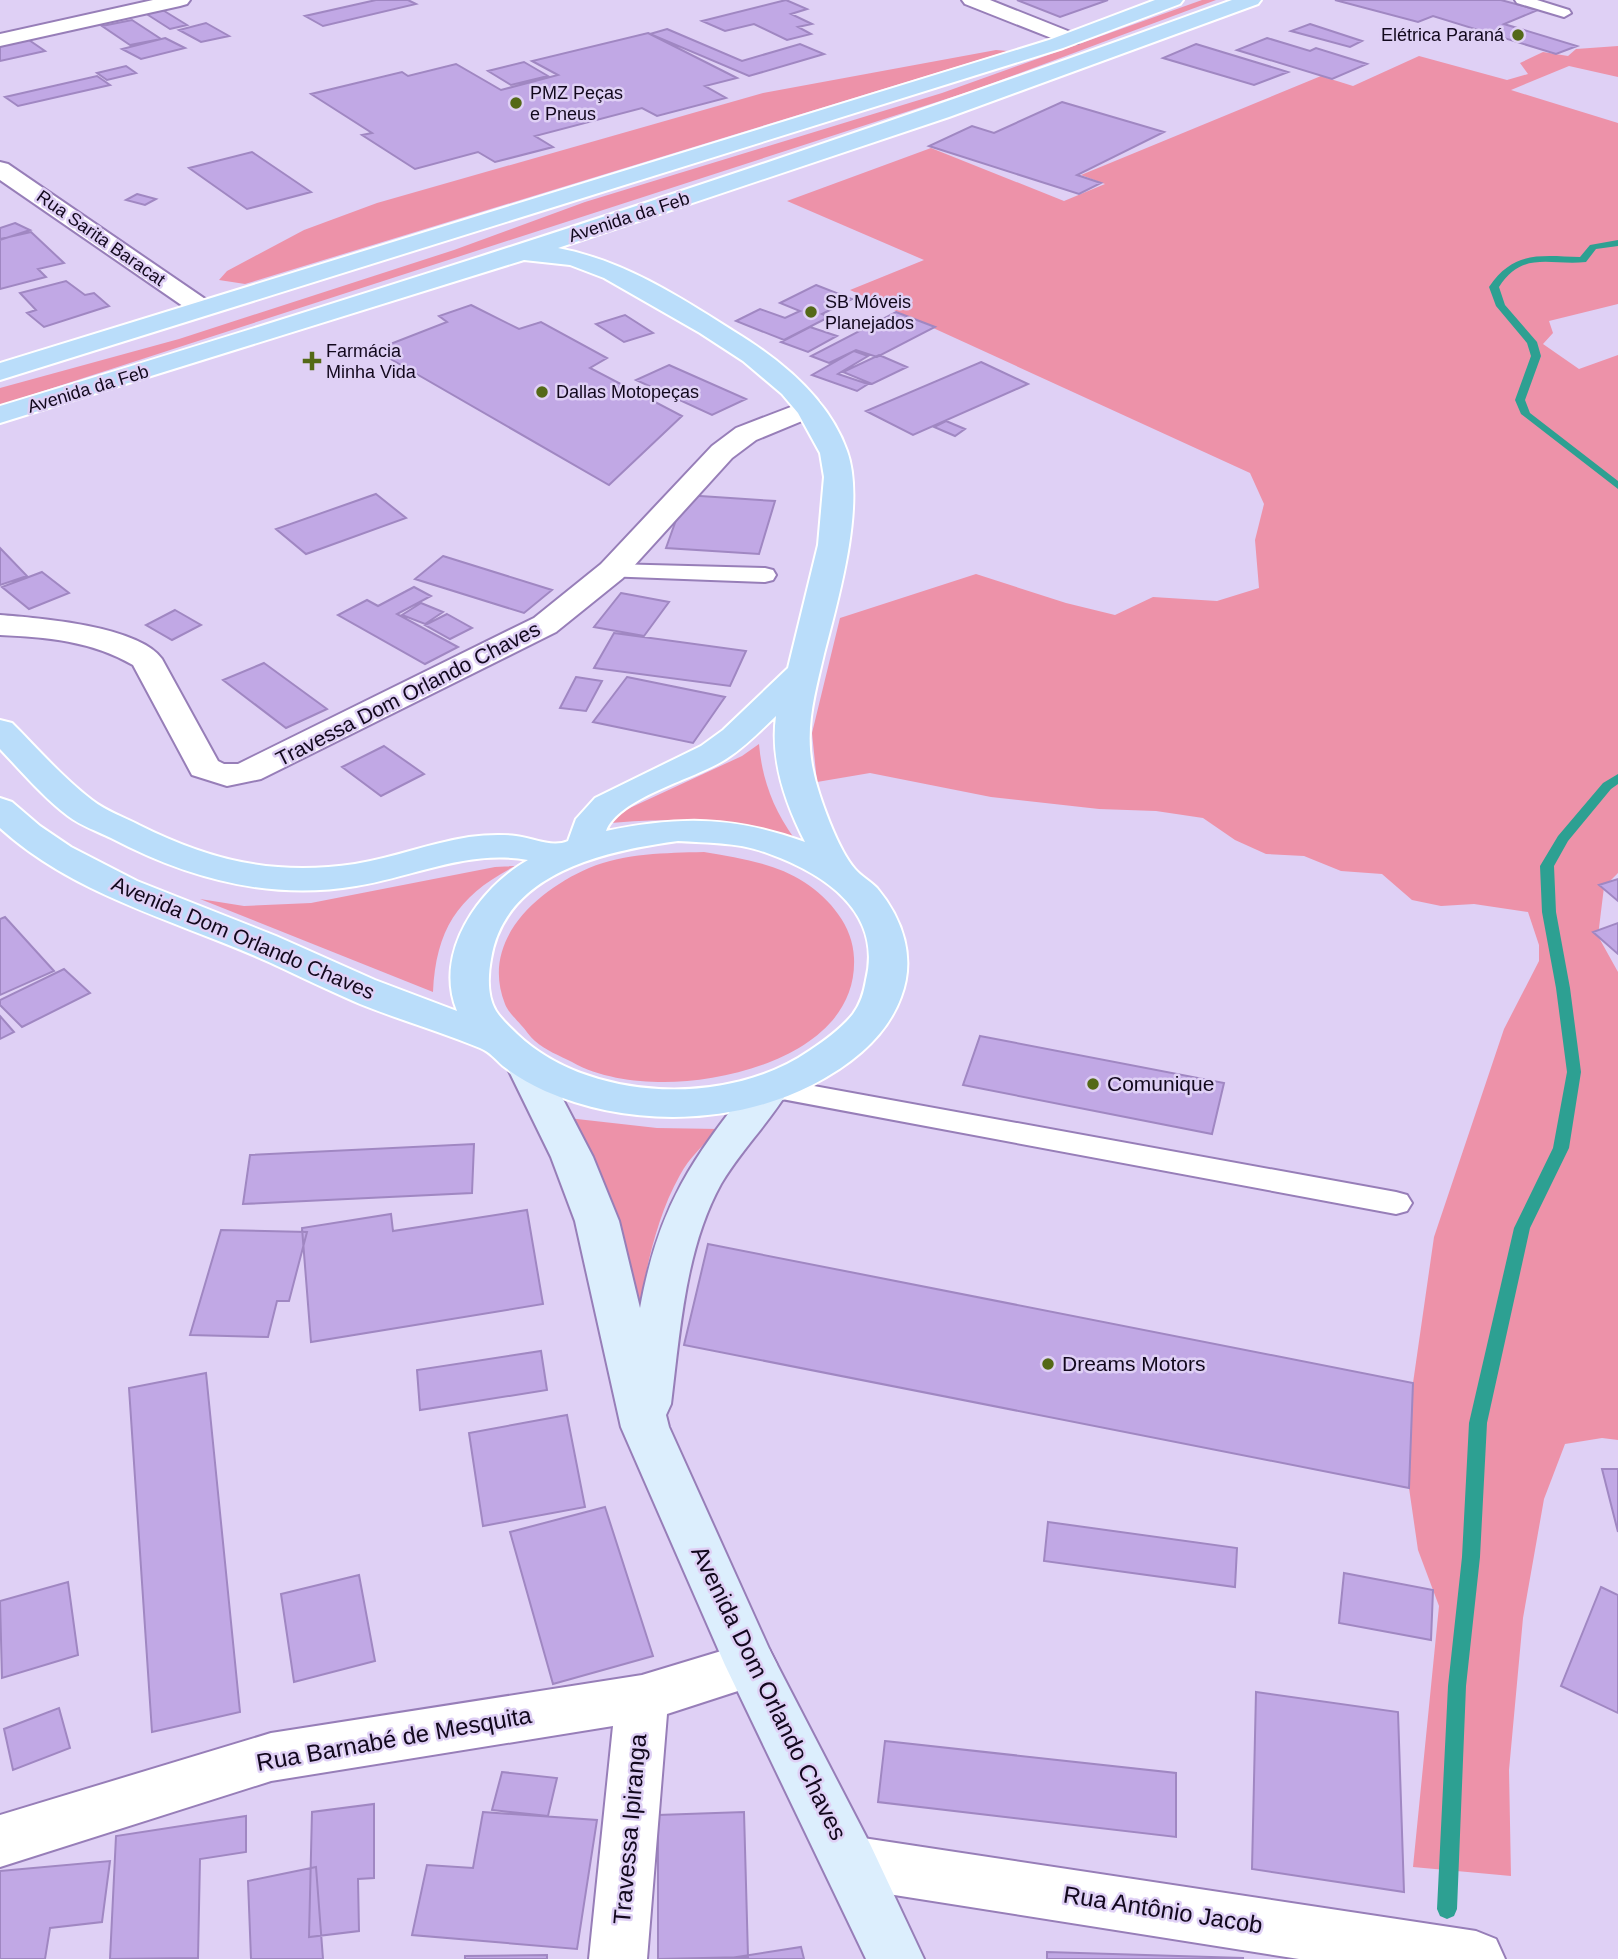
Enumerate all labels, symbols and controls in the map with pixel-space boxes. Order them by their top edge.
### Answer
place label: Elétrica Paraná [1381,25,1505,45]
marker: Elétrica Paraná [1510,27,1526,43]
place label: PMZ Peças e Pneus [530,83,623,124]
marker: PMZ Peças e Pneus [508,95,524,111]
street label: Rua Sarita Baracat [33,186,169,290]
street label: Avenida da Feb [566,188,692,246]
place label: SB Móveis Planejados [825,292,914,333]
marker: SB Móveis Planejados [803,304,819,320]
place label: Farmácia Minha Vida [326,341,417,382]
marker: Farmácia Minha Vida [304,353,320,369]
street label: Avenida da Feb [25,361,151,417]
place label: Dallas Motopeças [556,382,699,402]
marker: Dallas Motopeças [534,384,550,400]
street label: Travessa Dom Orlando Chaves [272,617,544,770]
street label: Avenida Dom Orlando Chaves [108,872,378,1003]
place label: Comunique [1107,1072,1214,1095]
marker: Comunique [1085,1076,1101,1092]
place label: Dreams Motors [1062,1352,1206,1375]
marker: Dreams Motors [1040,1356,1056,1372]
street label: Avenida Dom Orlando Chaves [686,1541,853,1844]
street label: Rua Barnabé de Mesquita [254,1701,534,1776]
street label: Travessa Ipiranga [608,1732,651,1925]
street label: Rua Antônio Jacob [1061,1880,1265,1939]

